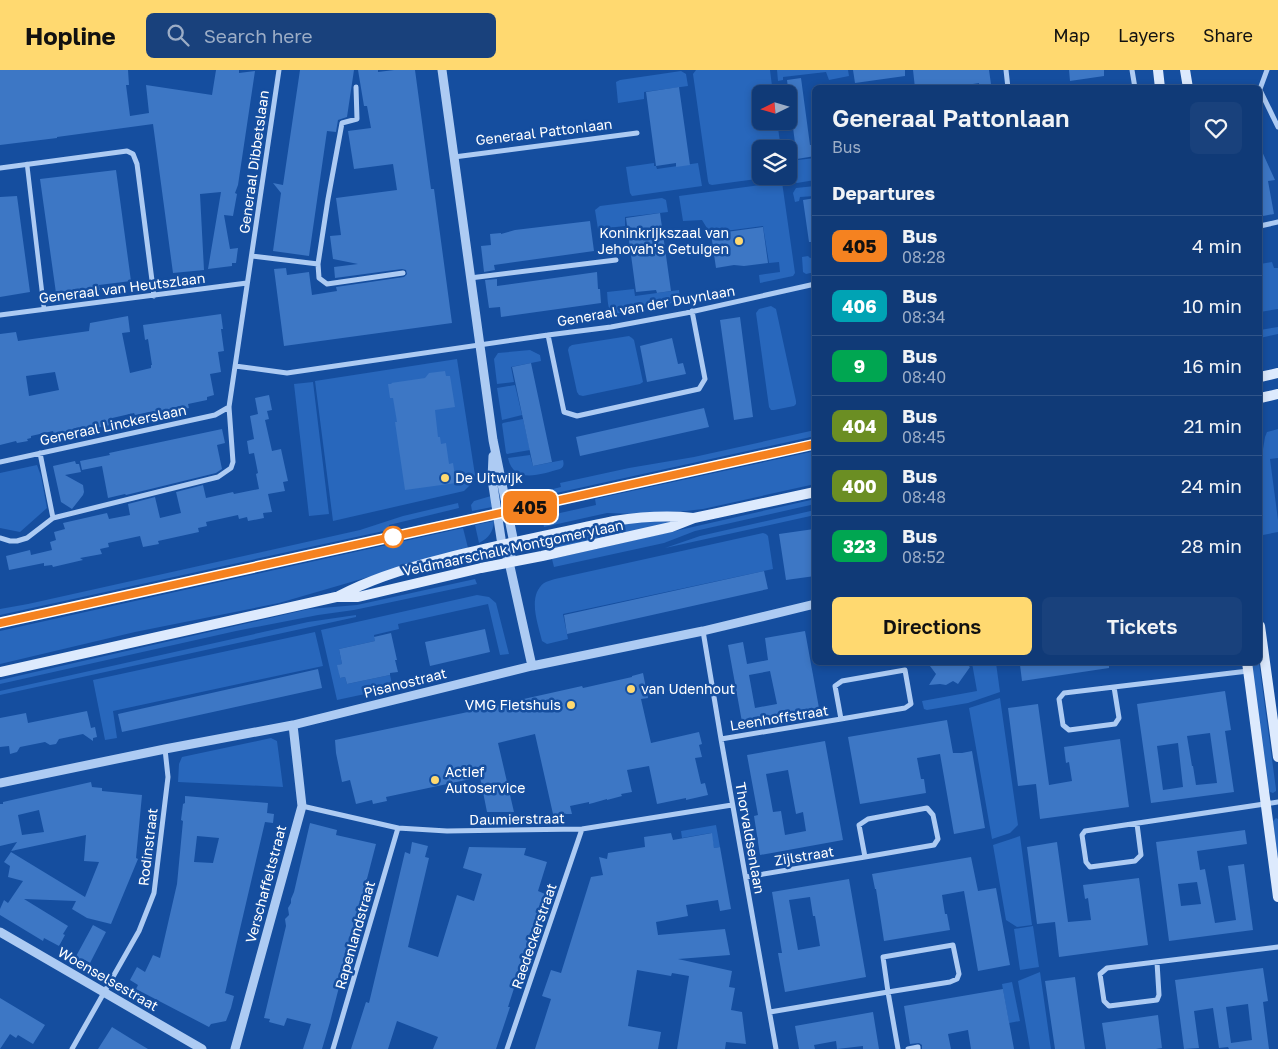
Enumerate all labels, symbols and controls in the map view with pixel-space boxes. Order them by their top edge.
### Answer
search box [146,13,496,58]
text: Hopline [25,21,116,50]
icon: search [164,21,192,49]
text: Search here [204,24,313,47]
text: Map [1053,24,1090,46]
text: Layers [1118,24,1175,46]
text: Share [1203,24,1253,46]
north arrow [752,85,798,130]
map controls [752,85,797,185]
street label: Generaal Dibbetslaan [235,89,272,235]
button: heart [1190,102,1242,154]
text: Generaal Pattonlaan [832,103,1070,132]
street label: Generaal Pattonlaan [475,115,613,148]
text: Bus [832,137,861,157]
button: layers [752,140,797,185]
text: Departures [832,181,935,204]
place label: Koninkrijkszaal van Jehovah's Getuigen [597,224,729,257]
text: Bus [902,224,937,247]
text: 4 min [1192,234,1242,257]
marker: Koninkrijkszaal van Jehovah's Getuigen [733,235,745,247]
text: 405 [843,235,876,257]
text: 08:28 [902,247,946,267]
street label: Generaal van Heutszlaan [38,269,206,306]
street label: Generaal van der Duynlaan [556,281,736,330]
text: Bus [902,284,937,307]
text: 10 min [1183,294,1242,317]
text: 406 [842,295,877,317]
text: 08:34 [902,307,946,327]
text: Bus [902,344,937,367]
text: 16 min [1183,354,1242,377]
text: 9 [854,355,865,377]
text: 08:40 [902,367,946,387]
street label: Generaal Linckerslaan [38,401,188,448]
text: Bus [902,404,937,427]
text: 21 min [1183,414,1242,437]
text: 404 [842,415,877,437]
text: 08:45 [902,427,946,447]
text: Bus [902,464,937,487]
place label: De Uitwijk [455,469,523,486]
marker: De Uitwijk [439,472,451,484]
text: 24 min [1181,474,1242,497]
text: 400 [842,475,877,497]
text: 08:48 [902,487,946,507]
line badge: 405 [501,491,559,523]
text: 405 [513,496,547,518]
street label: Veldmaarschalk Montgomerylaan [401,516,625,579]
text: Bus [902,524,937,547]
unlabelled marker [382,526,404,548]
text: 28 min [1181,534,1242,557]
text: 323 [843,535,876,557]
text: 08:52 [902,547,945,567]
button: Directions [832,597,1032,655]
button: Tickets [1042,597,1242,655]
street label: Pisanostraat [362,664,448,701]
place label: van Udenhout [641,680,735,697]
marker: van Udenhout [625,683,637,695]
place label: VMG Fietshuis [465,696,561,713]
marker: VMG Fietshuis [565,699,577,711]
street label: Leenhoffstraat [728,701,829,734]
place label: Actief Autoservice [445,763,525,796]
marker: Actief Autoservice [429,774,441,786]
street label: Thorvaldsenlaan [732,781,769,895]
street label: Rodinstraat [134,807,161,887]
street label: Daumierstraat [469,809,565,828]
street label: Verschaffeltstraat [242,823,289,945]
street label: Zijlstraat [773,842,835,869]
street label: Rapenlandstraat [331,879,378,991]
street label: Raedeckerstraat [507,881,560,991]
street label: Woenselsestraat [55,943,162,1014]

